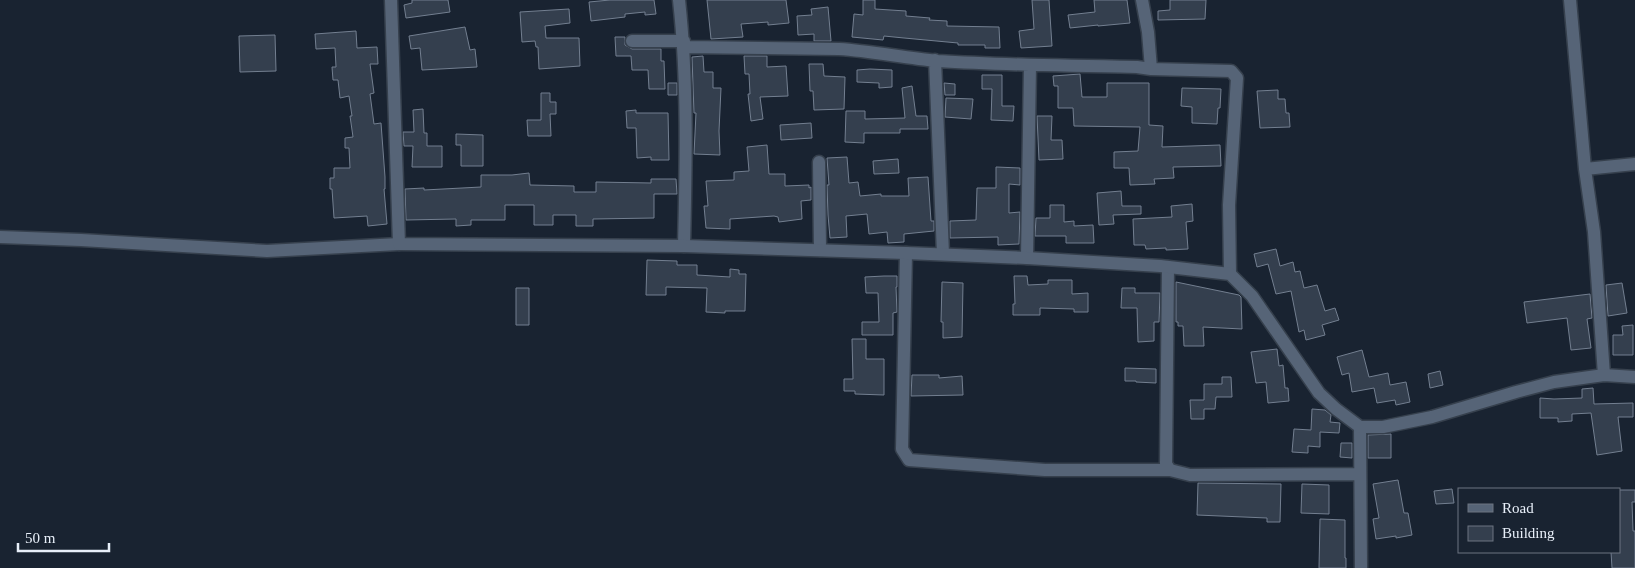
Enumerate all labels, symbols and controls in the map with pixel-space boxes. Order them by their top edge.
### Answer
legend [1458,488,1620,553]
text: Road [1502,500,1534,516]
scale bar [18,520,109,552]
text: Building [1502,525,1555,541]
text: 50 m [25,530,56,546]

